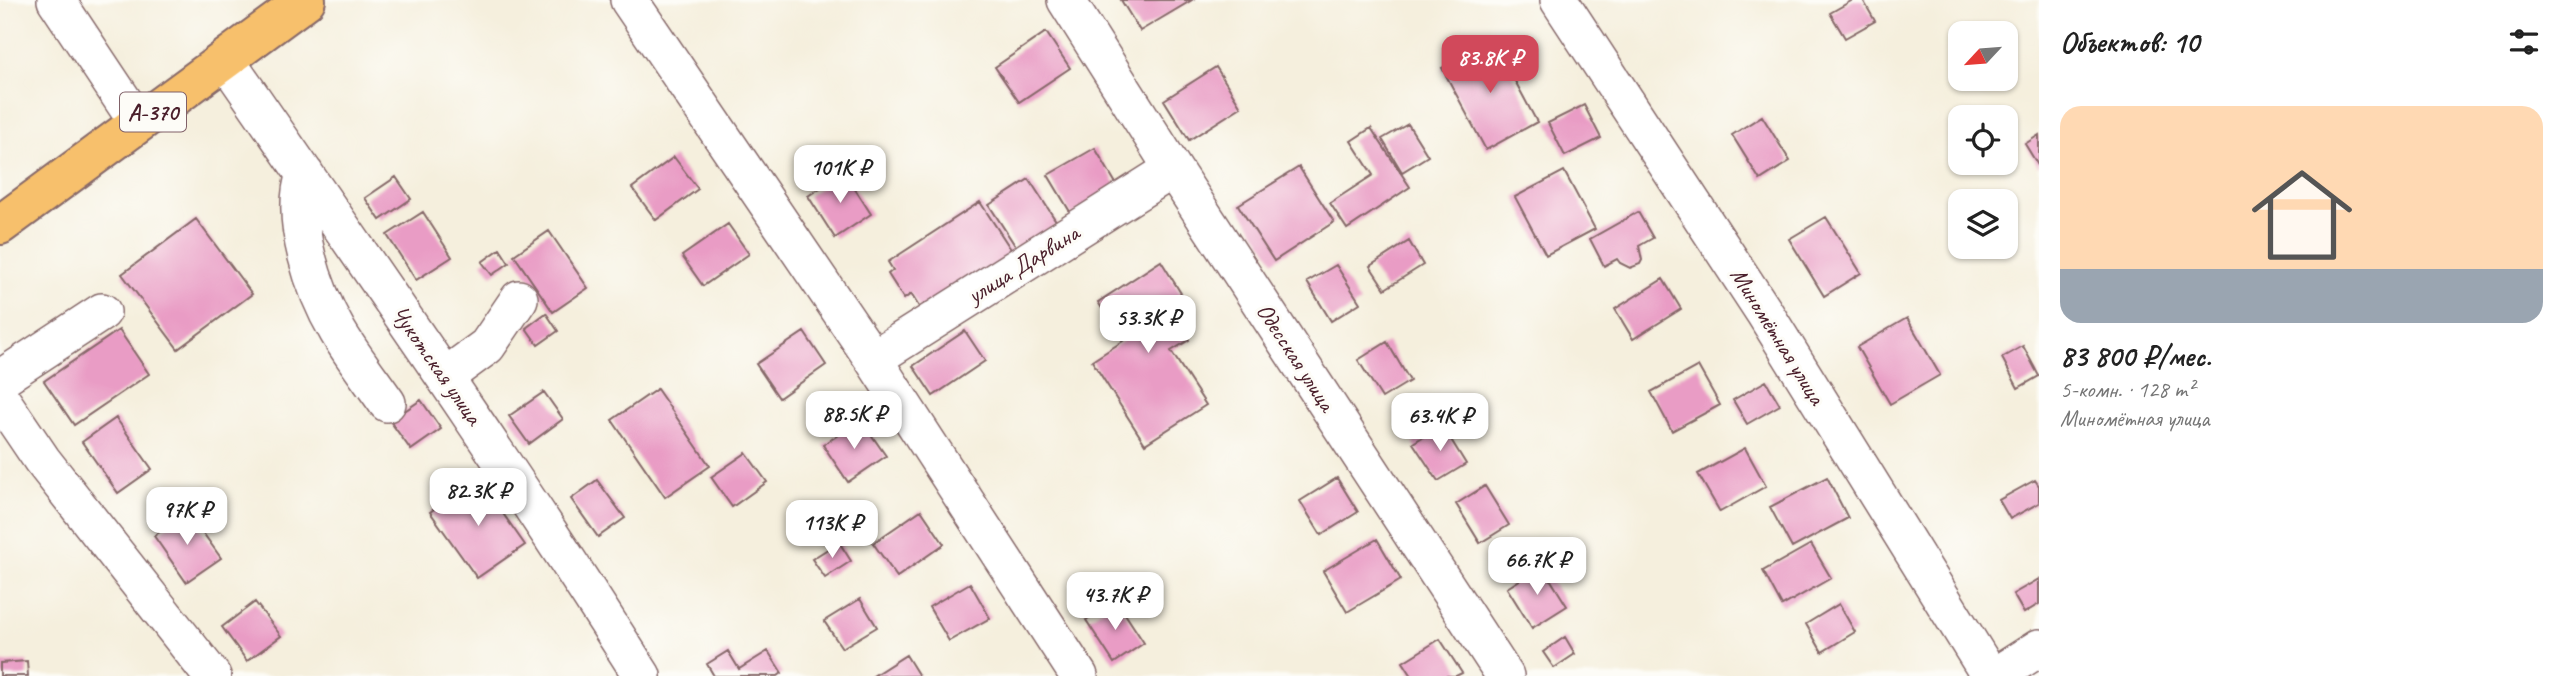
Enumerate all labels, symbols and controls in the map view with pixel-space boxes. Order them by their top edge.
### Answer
north arrow [1948,21,2018,91]
map controls [1948,21,2018,259]
text: Объектов: 10 [2060,23,2199,61]
icon: filters [2505,23,2543,61]
pin: 83.8K ₽ [1425,36,1555,95]
text: 83.8K ₽ [1458,43,1522,72]
road number: А-370 [120,92,186,132]
button: locate [1948,105,2018,175]
pin: 101K ₽ [783,146,897,205]
icon: home [2239,152,2365,278]
text: 101K ₽ [810,153,870,182]
button: layers [1948,189,2018,259]
street label: улица Дарвина [960,217,1086,311]
street label: Миномётная улица [1724,262,1833,411]
pin: 53.3K ₽ [1083,296,1213,355]
street label: Одесская улица [1250,297,1343,419]
street label: Чукотская улица [385,300,490,432]
text: 53.3K ₽ [1116,303,1180,332]
text: 83 800 ₽/мес. [2060,337,2211,375]
text: 5-комн. · 128 m² [2060,375,2194,404]
pin: 88.5K ₽ [789,392,919,451]
pin: 63.4K ₽ [1375,393,1505,453]
text: 88.5K ₽ [822,399,886,428]
text: 63.4K ₽ [1407,401,1473,430]
text: Миномётная улица [2060,404,2210,433]
pin: 82.3K ₽ [413,468,543,528]
text: 82.3K ₽ [446,476,510,505]
pin: 97K ₽ [138,488,236,547]
text: 97K ₽ [162,495,212,524]
pin: 113K ₽ [775,500,889,560]
text: 113K ₽ [802,508,862,537]
pin: 66.7K ₽ [1472,538,1602,597]
text: 66.7K ₽ [1504,545,1570,574]
pin: 43.7K ₽ [1050,572,1180,632]
text: 43.7K ₽ [1083,580,1147,609]

